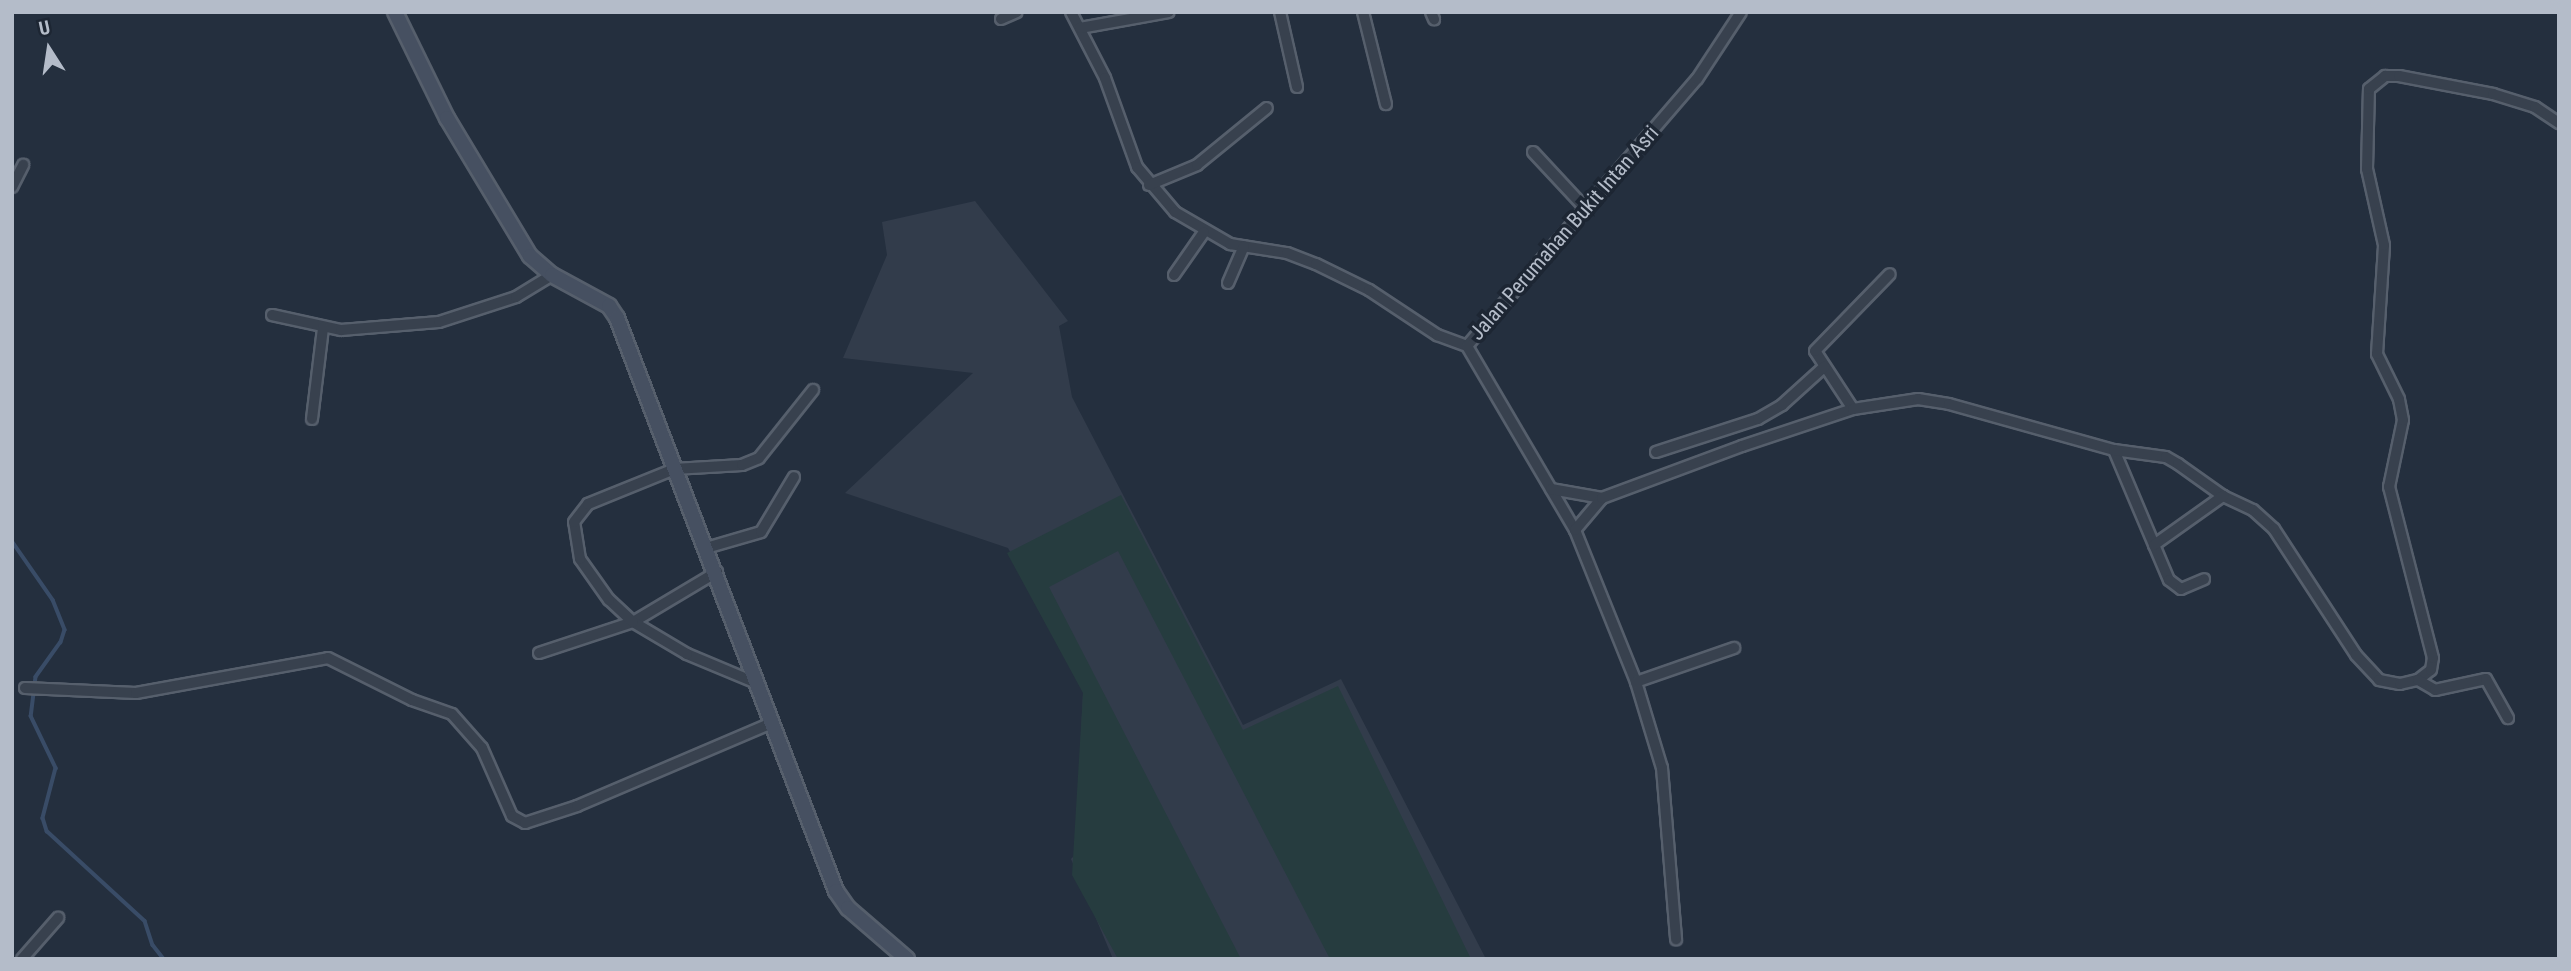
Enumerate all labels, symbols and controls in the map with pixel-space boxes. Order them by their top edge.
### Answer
north arrow [14,14,84,84]
text: U [37,16,52,40]
street label: Jalan Perumahan Bukit Intan Asri [1464,121,1664,345]

